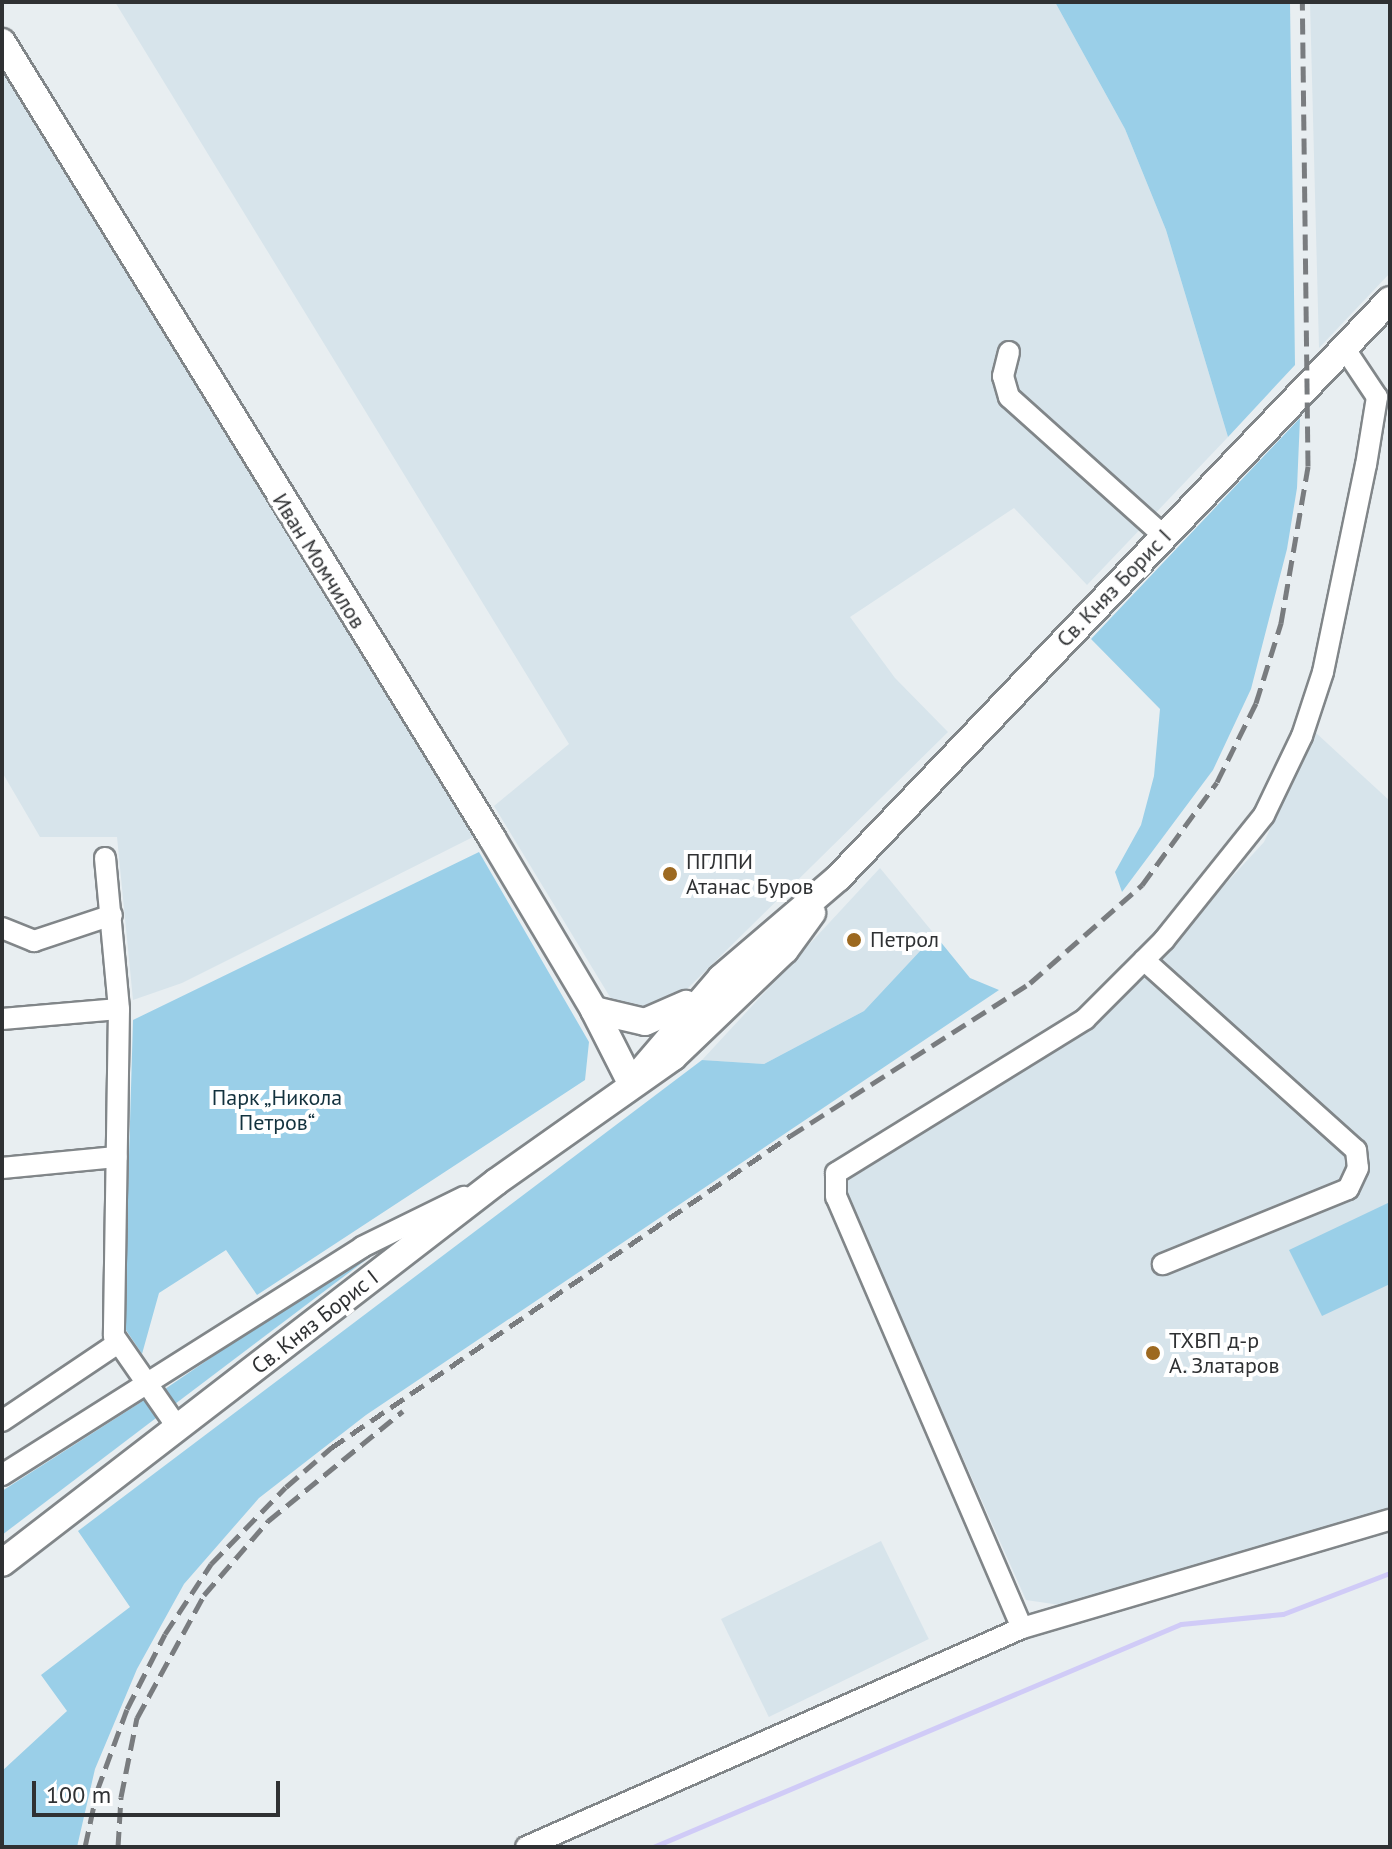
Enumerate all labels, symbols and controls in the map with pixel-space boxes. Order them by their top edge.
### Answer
street label: Иван Момчилов [267,488,371,634]
street label: Св. Княз Борис I [1051,523,1177,653]
place label: ПГЛПИ Атанас Буров [686,848,814,900]
marker: ПГЛПИ Атанас Буров [661,865,679,883]
place label: Петрол [870,927,939,953]
marker: Петрол [845,931,863,949]
park label: Парк „Никола Петров“ [211,1084,343,1136]
street label: Св. Княз Борис I [246,1264,384,1380]
place label: ТХВП д-р А. Златаров [1169,1327,1281,1378]
marker: ТХВП д-р А. Златаров [1144,1344,1162,1362]
scale bar [36,1765,284,1815]
text: 100 m [46,1779,111,1810]

